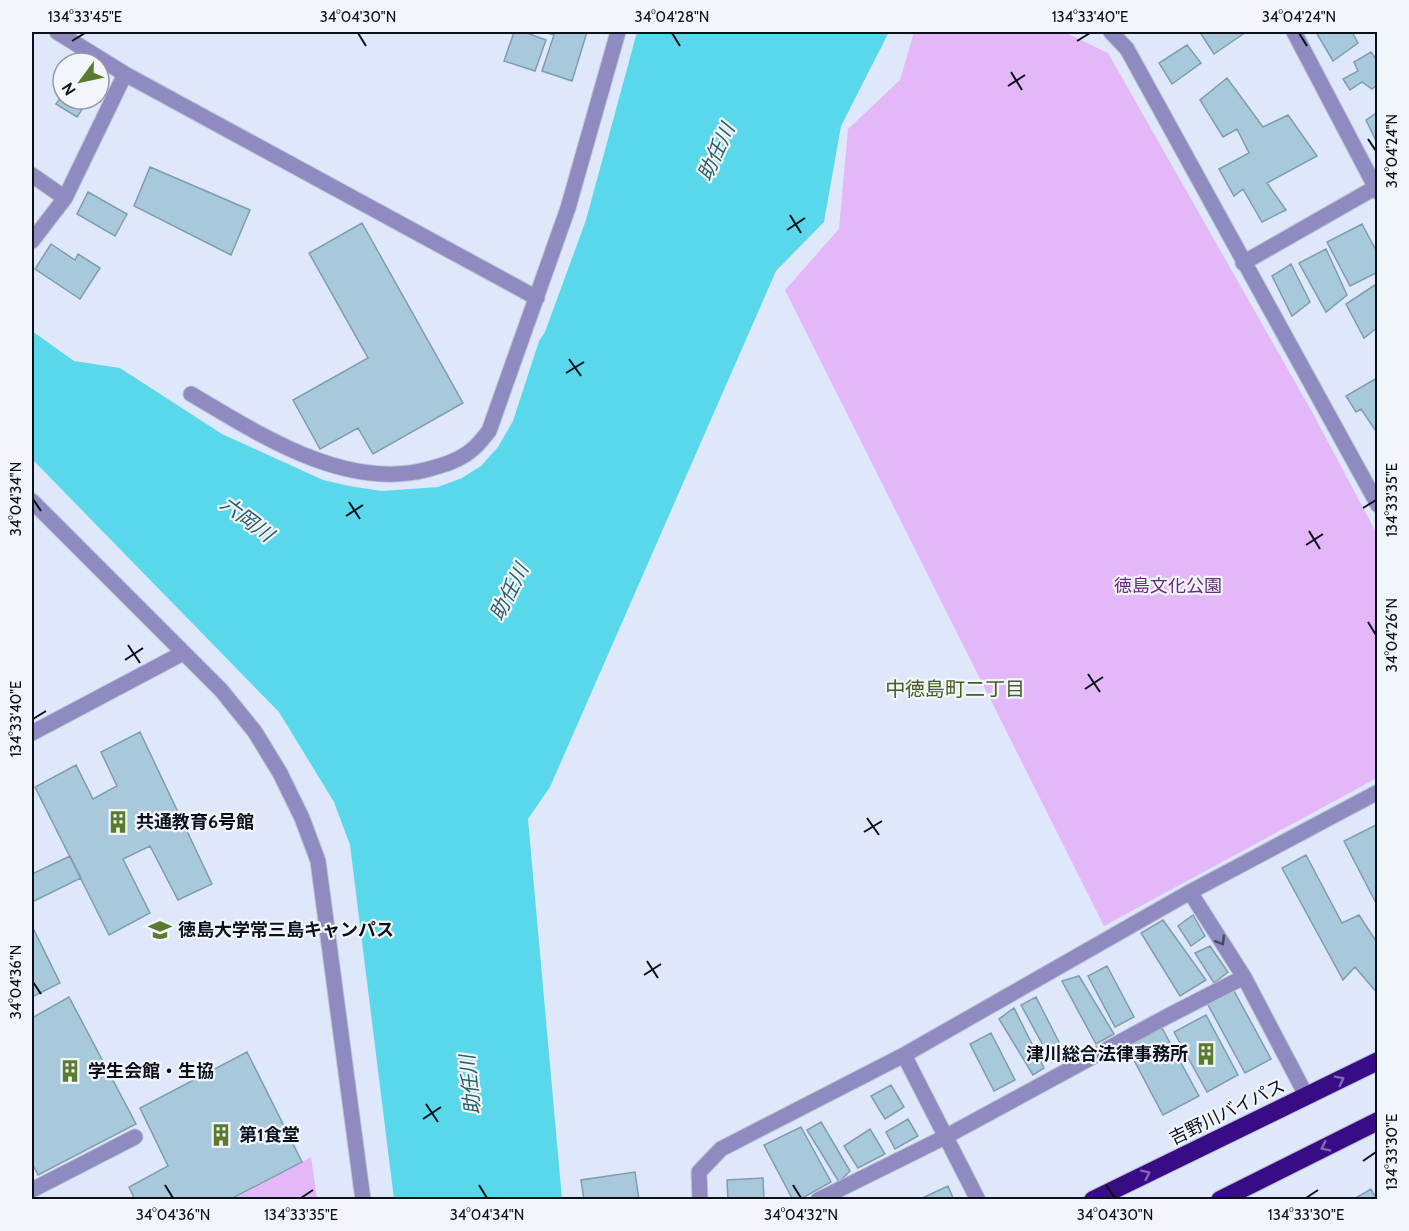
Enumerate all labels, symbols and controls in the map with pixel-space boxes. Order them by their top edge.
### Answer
text: 134°33'45"E [48,8,122,26]
text: 34°04'30"N [320,8,396,26]
text: 34°04'28"N [635,8,709,26]
text: 134°33'40"E [1052,8,1128,26]
text: 34°04'24"N [1262,8,1336,26]
north arrow [51,51,111,111]
text: N [58,79,80,99]
text: 34°04'24"N [1383,114,1401,188]
water label: 助任川 [692,118,740,184]
text: 34°04'34"N [7,462,25,536]
text: 134°33'35"E [1383,463,1401,537]
water label: 六岡川 [216,491,280,548]
water label: 助任川 [485,558,534,624]
park label: 徳島文化公園 [1114,575,1222,597]
text: 34°04'26"N [1383,598,1401,672]
district label: 中徳島町二丁目 [885,677,1025,701]
text: 134°33'40"E [7,681,25,757]
building icon: 共通教育6号館 [105,809,131,835]
place label: 共通教育6号館 [136,811,254,833]
school or university icon: 徳島大学常三島キャンパス [147,917,173,943]
place label: 徳島大学常三島キャンパス [178,919,394,941]
one-way arrow [1214,935,1226,945]
text: 34°04'36"N [7,945,25,1019]
building icon: 津川総合法律事務所 [1193,1041,1219,1067]
place label: 津川総合法律事務所 [1026,1043,1188,1065]
water label: 助任川 [455,1052,485,1116]
building icon: 学生会館・生協 [57,1058,83,1084]
place label: 学生会館・生協 [88,1060,214,1082]
street label: 吉野川バイパス [1166,1075,1288,1149]
one-way arrow [1334,1076,1345,1088]
text: 134°33'30"E [1383,1114,1401,1190]
building icon: 第1食堂 [208,1122,234,1148]
place label: 第1食堂 [239,1124,300,1146]
one-way arrow [1321,1140,1332,1152]
one-way arrow [1139,1170,1150,1182]
text: 34°04'36"N [136,1206,210,1224]
text: 134°33'35"E [264,1206,338,1224]
text: 34°04'34"N [450,1206,524,1224]
text: 34°04'32"N [764,1206,838,1224]
text: 34°04'30"N [1077,1206,1153,1224]
text: 134°33'30"E [1268,1206,1344,1224]

